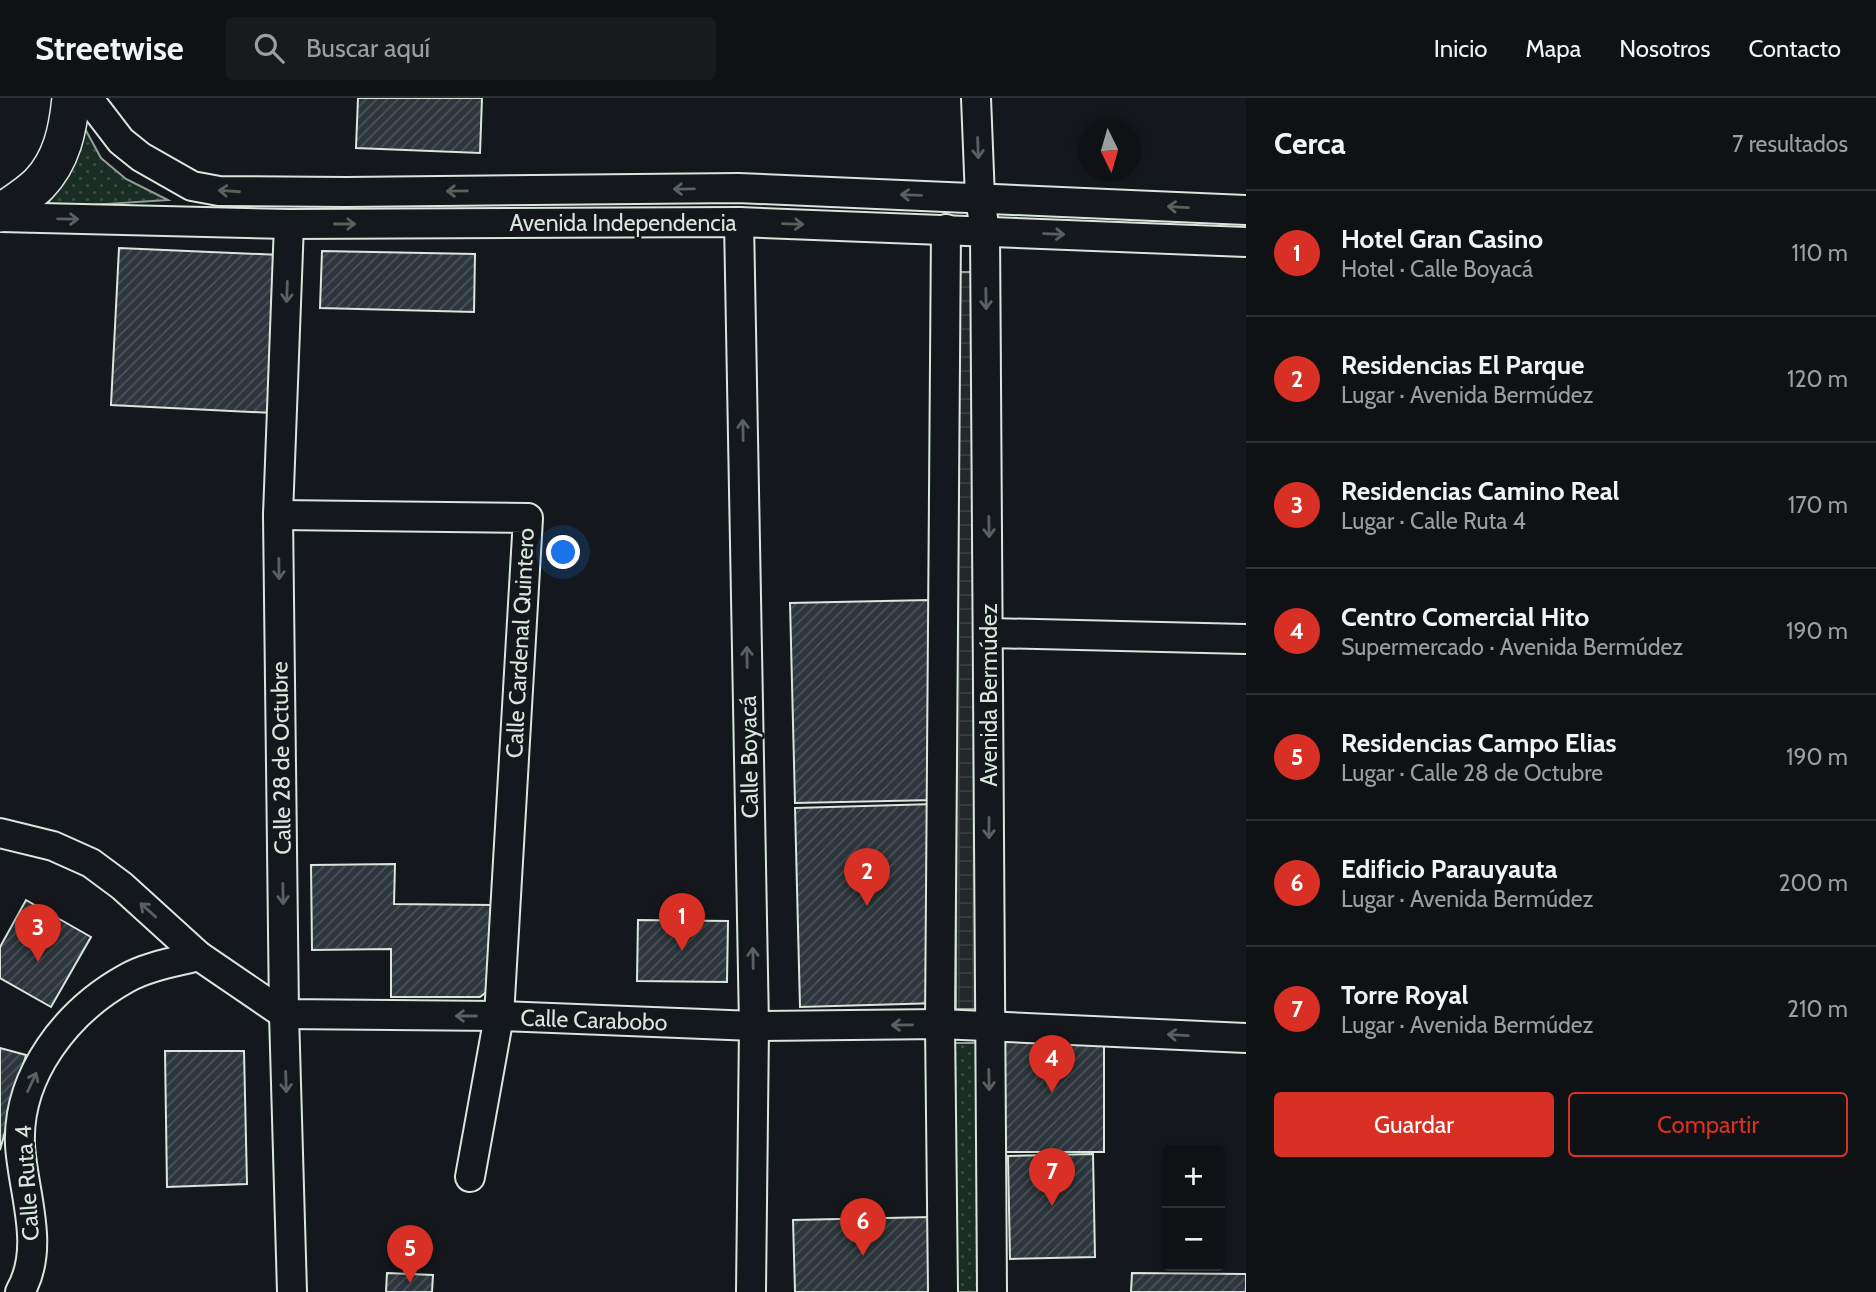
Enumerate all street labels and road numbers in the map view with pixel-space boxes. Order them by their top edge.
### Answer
street label: Avenida Independencia [509,209,737,237]
street label: Calle Cardenal Quintero [500,527,540,759]
street label: Avenida Bermúdez [975,603,1003,787]
street label: Calle 28 de Octubre [265,661,297,855]
street label: Calle Boyacá [734,695,764,819]
street label: Calle Carabobo [520,1003,668,1037]
street label: Calle Ruta 4 [9,1124,45,1242]

